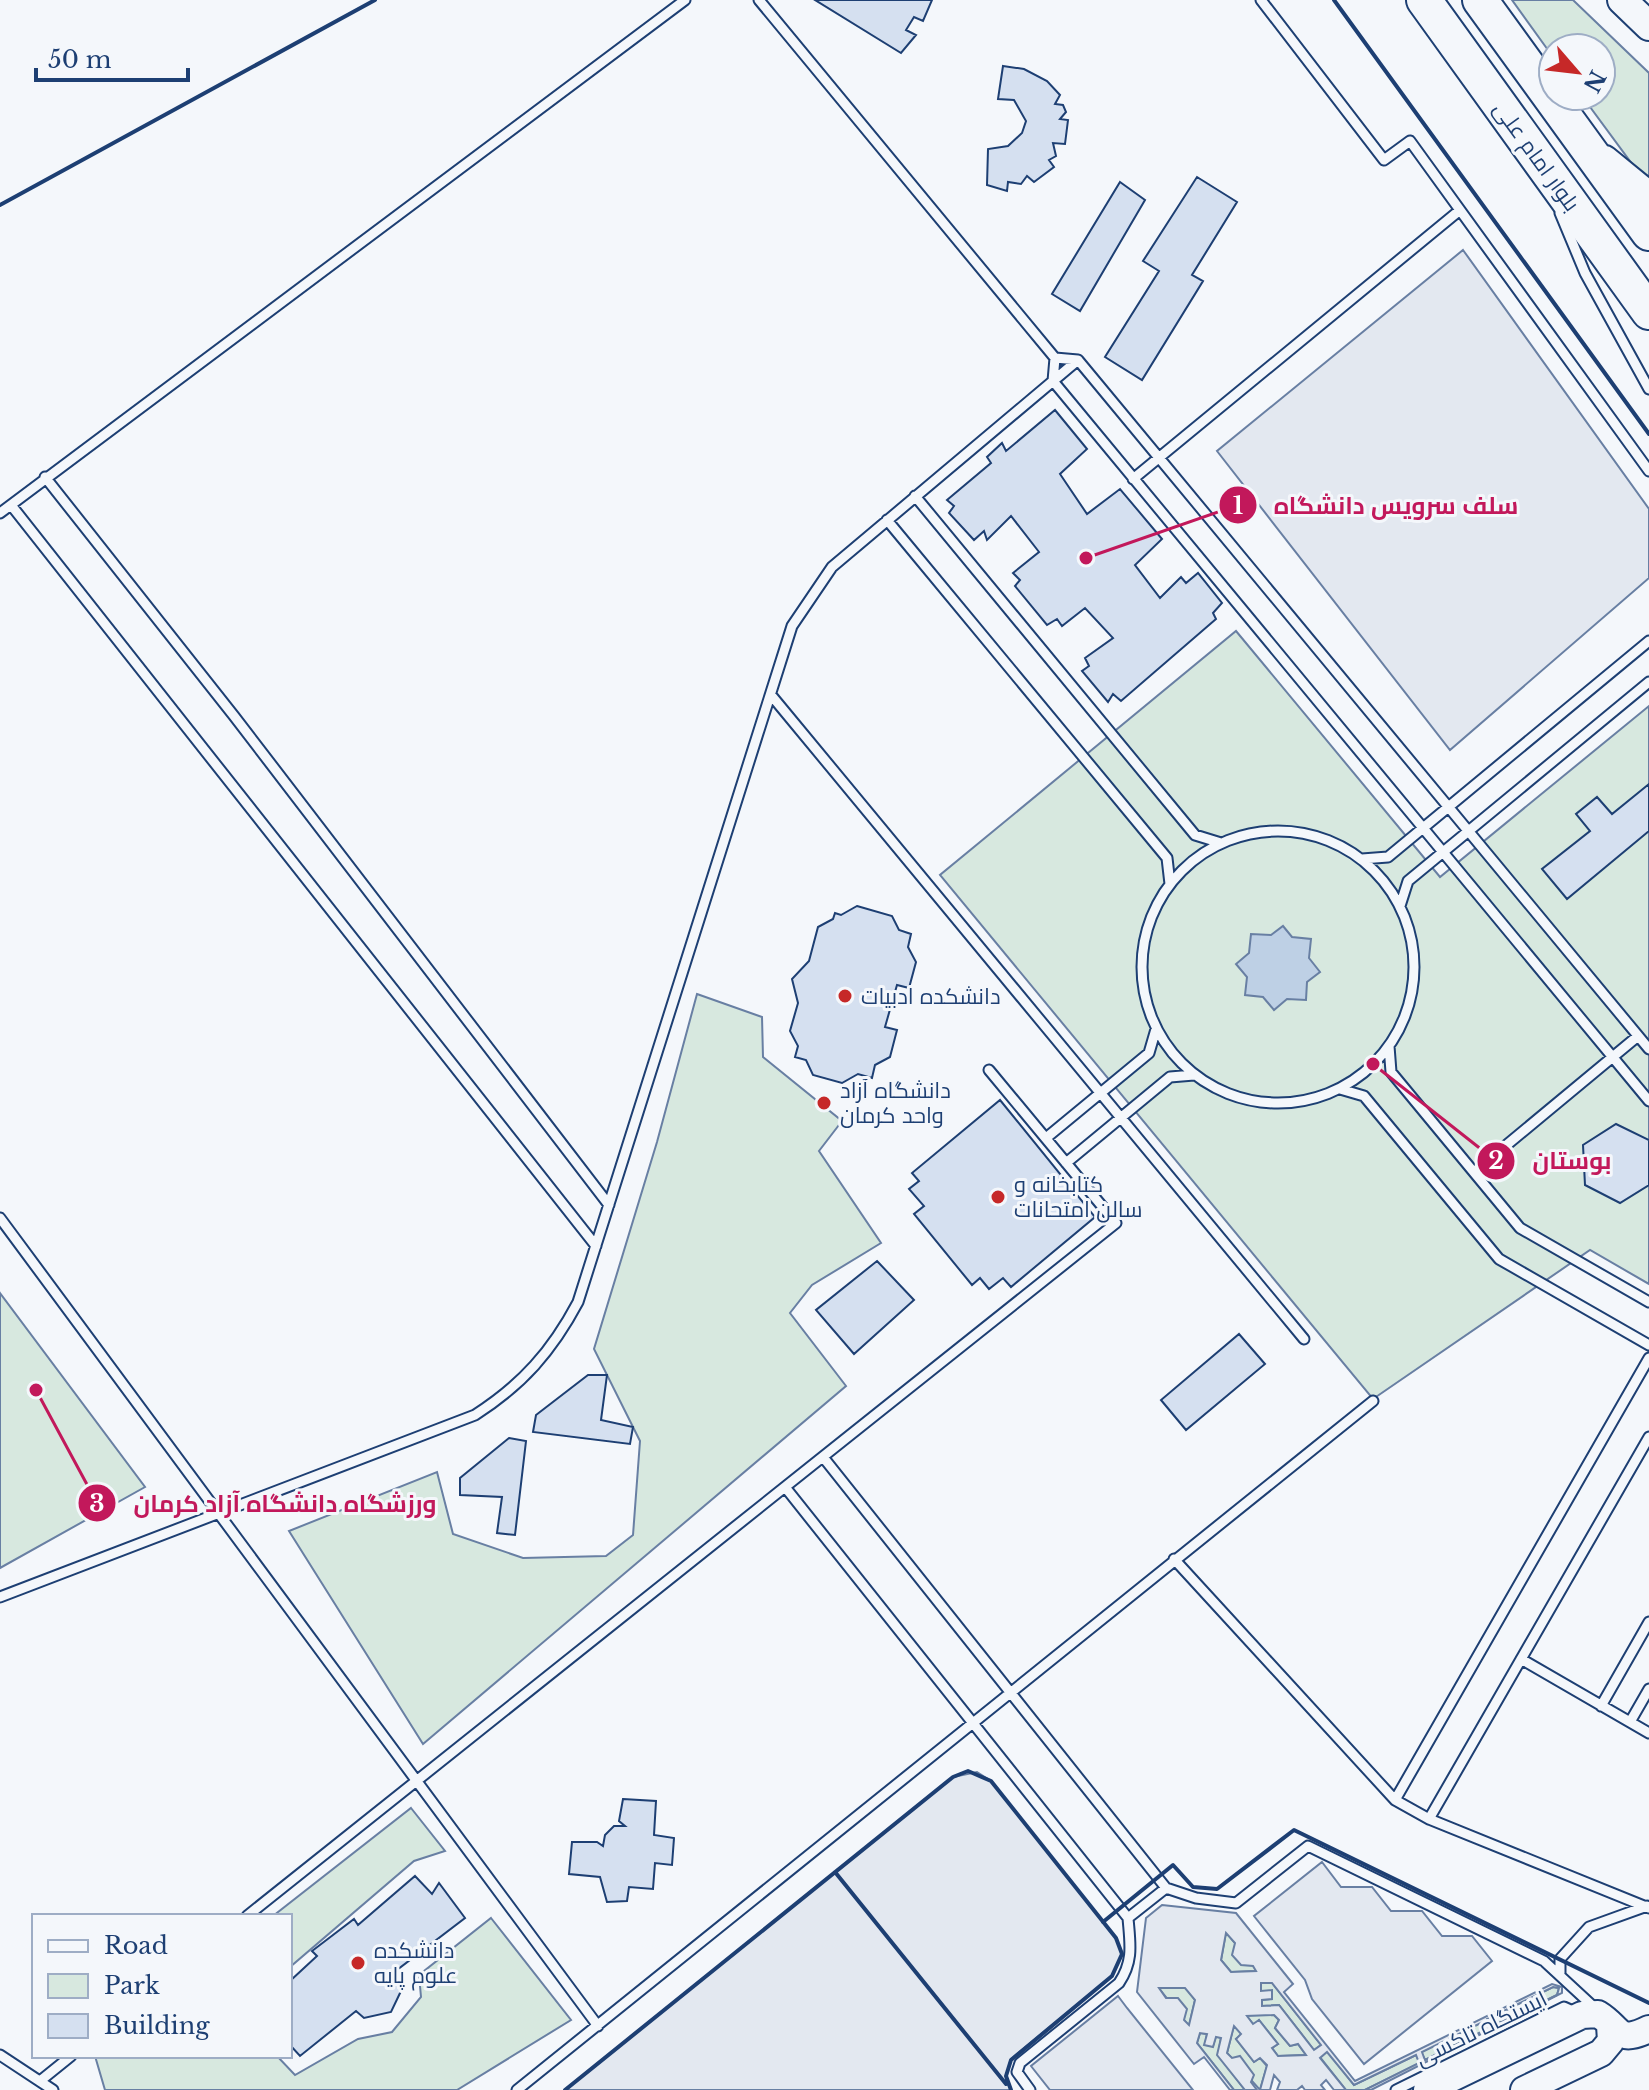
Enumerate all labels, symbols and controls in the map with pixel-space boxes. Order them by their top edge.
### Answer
scale bar [36,32,188,82]
north arrow [1537,32,1617,112]
text: 50 m [48,45,112,74]
text: N [1577,66,1611,97]
street label: بلوار امام علی [1486,96,1585,218]
callout: سلف سرویس دانشگاه [1218,481,1535,529]
text: 1 [1233,491,1243,520]
text: سلف سرویس دانشگاه [1274,491,1518,520]
place label: دانشکده ادبیات [861,983,1001,1010]
marker: دانشکده ادبیات [836,987,854,1005]
place label: دانشگاه آزاد واحد کرمان [840,1077,951,1129]
marker: دانشگاه آزاد واحد کرمان [815,1094,833,1112]
callout: بوستان [1476,1137,1627,1185]
text: 2 [1488,1146,1504,1175]
text: بوستان [1532,1146,1612,1175]
place label: کتابخانه و سالن امتحانات [1014,1171,1142,1223]
marker: کتابخانه و سالن امتحانات [989,1188,1007,1206]
callout: ورزشگاه دانشگاه آزاد کرمان [77,1479,452,1527]
text: 3 [89,1489,105,1518]
text: ورزشگاه دانشگاه آزاد کرمان [134,1489,436,1518]
legend [32,1914,292,2058]
text: Road [104,1931,168,1960]
place label: دانشکده علوم پایه [374,1937,458,1991]
marker: دانشکده علوم پایه [349,1954,367,1972]
text: Park [104,1971,160,2000]
street label: ایستگاه تاکسی [1411,1985,1551,2072]
text: Building [104,2011,210,2040]

